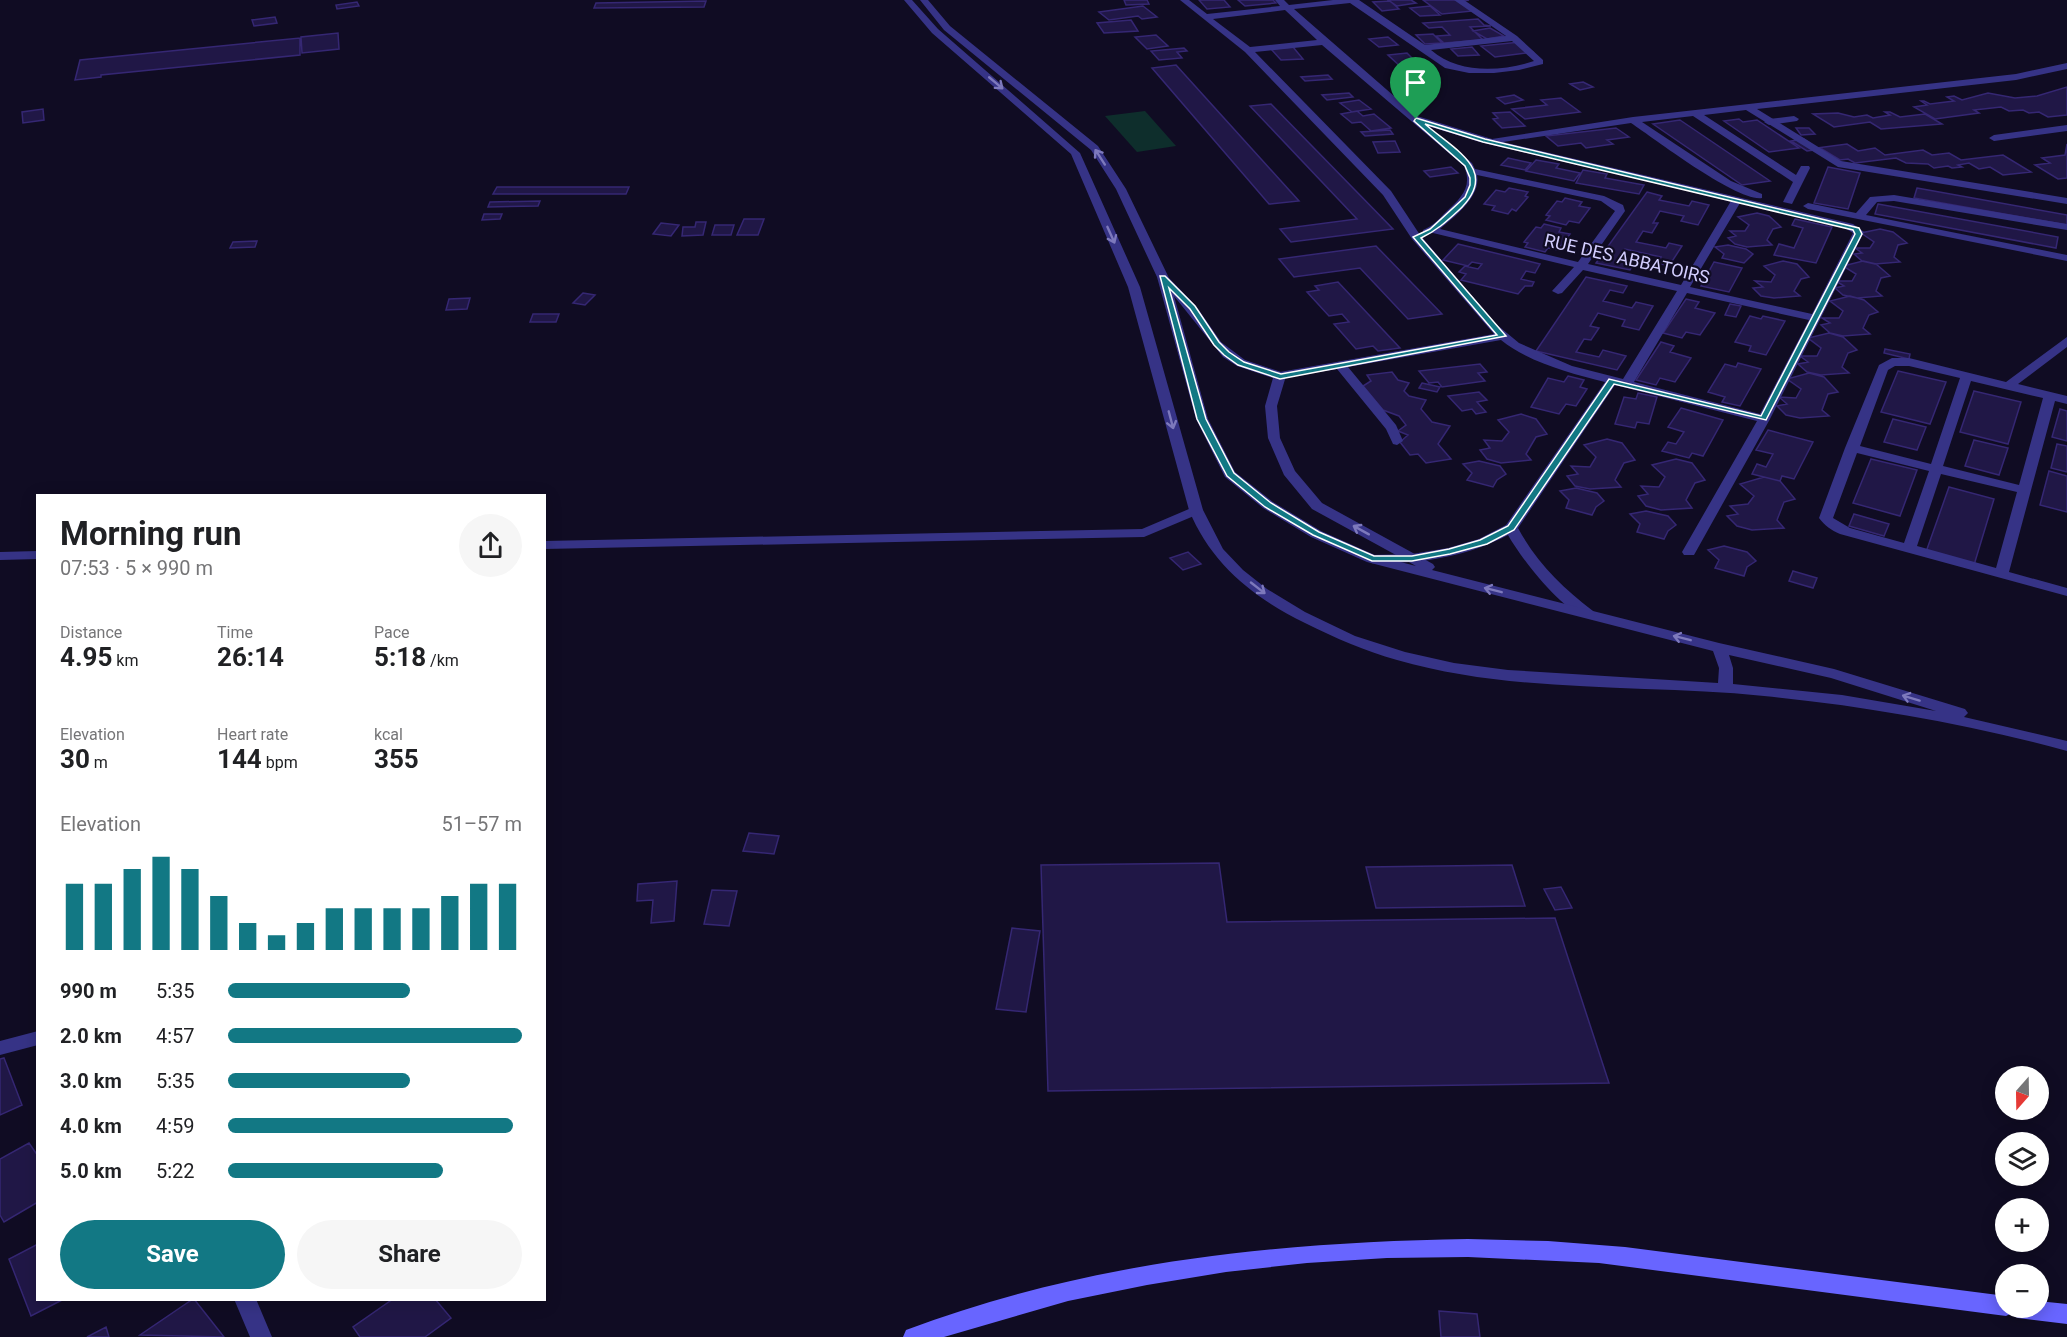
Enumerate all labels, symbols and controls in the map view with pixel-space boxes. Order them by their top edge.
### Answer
pin [1390,57,1441,119]
icon: arrive [1399,66,1432,99]
one-way arrow [988,76,1003,90]
one-way arrow [1094,149,1106,166]
one-way arrow [1106,225,1117,243]
street label: RUE DES ABBATOIRS [1542,229,1712,288]
one-way arrow [1165,410,1177,429]
text: Morning run [60,514,241,553]
button: share [459,514,522,577]
one-way arrow [1352,524,1370,535]
text: 07:53 · 5 × 990 m [60,556,213,580]
one-way arrow [1250,581,1266,594]
one-way arrow [1484,583,1503,595]
text: Distance [60,623,122,642]
text: Time [217,623,253,642]
text: Pace [374,623,410,642]
one-way arrow [1673,632,1692,644]
text: 4.95 [60,642,112,672]
text: 26:14 [217,642,284,672]
text: 5:18 [374,642,426,672]
text: km [112,651,138,670]
text: /km [426,651,459,670]
one-way arrow [1902,692,1921,703]
text: Elevation [60,725,125,744]
text: Heart rate [217,725,288,744]
text: kcal [374,725,403,744]
text: 30 [60,744,90,774]
text: 144 [217,744,262,774]
text: 355 [374,744,419,774]
text: m [90,753,108,772]
text: bpm [262,753,298,772]
text: Elevation [60,812,141,836]
text: 51–57 m [441,812,522,836]
text: 990 m [60,979,117,1003]
text: 5:35 [156,979,195,1003]
text: 2.0 km [60,1024,122,1048]
text: 4:57 [156,1024,195,1048]
north arrow [1995,1066,2049,1120]
map controls [1995,1066,2049,1318]
text: 3.0 km [60,1069,122,1093]
text: 5:35 [156,1069,195,1093]
text: 4.0 km [60,1114,122,1138]
text: 4:59 [156,1114,195,1138]
button: layers [1995,1132,2049,1186]
text: 5.0 km [60,1159,122,1183]
text: 5:22 [156,1159,195,1183]
button: + [1995,1198,2049,1252]
button: Save [60,1220,285,1289]
button: Share [297,1220,522,1289]
button: − [1995,1264,2049,1318]

